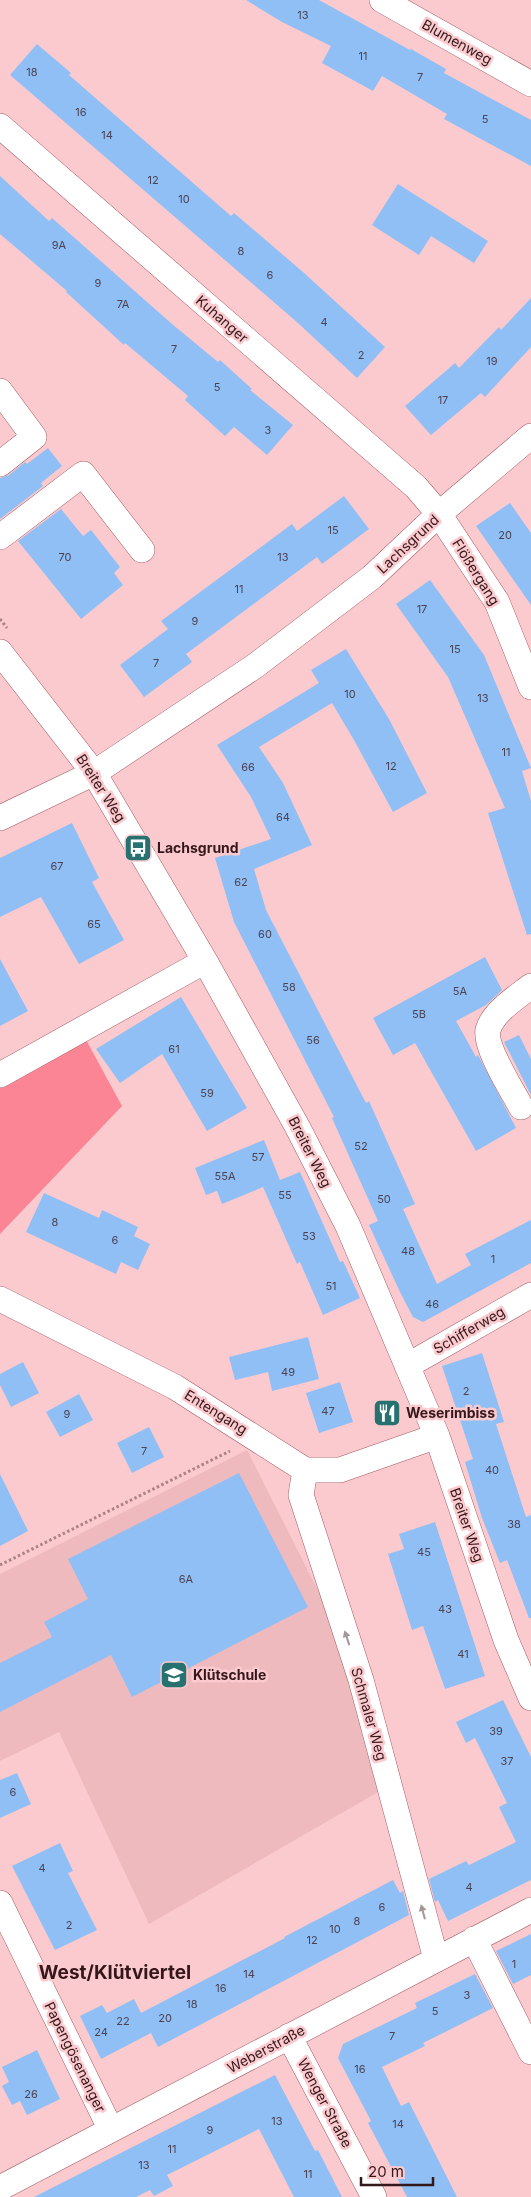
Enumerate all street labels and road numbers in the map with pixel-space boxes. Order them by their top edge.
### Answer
street label: Blumenweg [419,15,495,68]
street label: Kuhanger [193,291,252,346]
street label: Lachsgrund [373,511,442,577]
street label: Flößergang [449,535,504,608]
street label: Breiter Weg [73,751,130,825]
street label: Breiter Weg [285,1113,336,1190]
street label: Schifferweg [430,1302,507,1357]
street label: Entengang [182,1386,251,1438]
street label: Breiter Weg [447,1485,488,1564]
street label: Schmaler Weg [348,1665,391,1762]
street label: Papengösenanger [41,1999,110,2115]
street label: Weberstraße [224,2021,307,2076]
street label: Wenger Straße [295,2055,356,2150]

